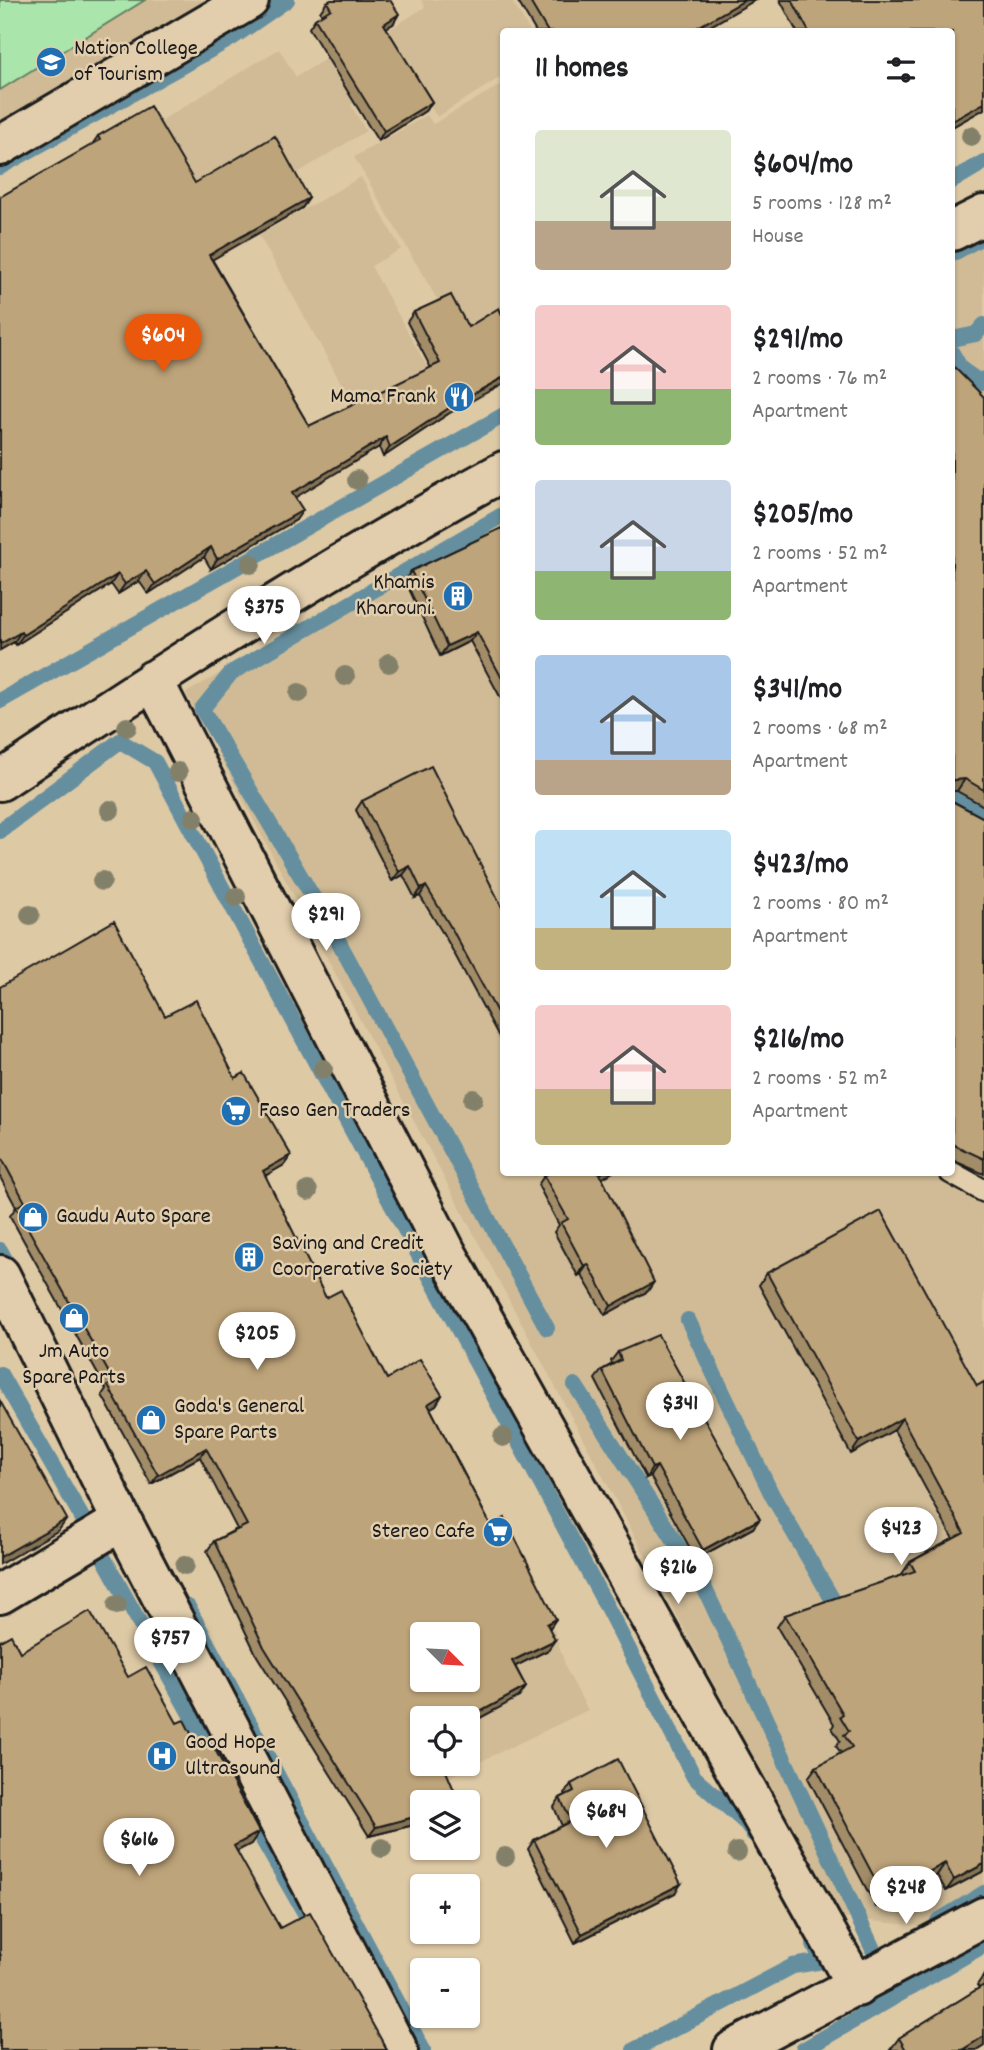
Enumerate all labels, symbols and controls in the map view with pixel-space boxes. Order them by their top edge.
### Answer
place label: Nation College of Tourism [74,33,198,92]
school or university icon: Nation College of Tourism [34,45,68,79]
text: 11 homes [535,49,629,92]
icon: filters [882,51,920,89]
text: $604/mo [752,145,853,188]
icon: home [591,158,675,242]
text: 5 rooms · 128 m² [752,188,892,221]
text: House [752,221,804,254]
pin: $604 [122,314,204,374]
text: $604 [140,320,186,353]
text: $291/mo [752,320,843,363]
icon: home [591,333,675,417]
text: 2 rooms · 76 m² [752,363,887,396]
restaurant icon: Mama Frank [442,380,476,414]
place label: Mama Frank [330,381,436,414]
text: Apartment [752,396,848,429]
text: $205/mo [752,495,853,538]
icon: home [591,508,675,592]
text: 2 rooms · 52 m² [752,538,888,571]
place label: Khamis Kharouni. [356,567,435,626]
text: Apartment [752,571,848,604]
building icon: Khamis Kharouni. [441,579,475,613]
pin: $375 [223,586,305,646]
text: $375 [243,592,285,625]
text: $341/mo [752,670,842,713]
icon: home [591,683,675,767]
text: 2 rooms · 68 m² [752,713,888,746]
text: Apartment [752,746,848,779]
text: $423/mo [752,845,849,888]
icon: home [591,858,675,942]
text: 2 rooms · 80 m² [752,888,889,921]
pin: $291 [285,894,367,953]
text: $291 [307,899,345,932]
text: Apartment [752,921,848,954]
text: $216/mo [752,1020,844,1063]
icon: home [591,1033,675,1117]
text: 2 rooms · 52 m² [752,1063,888,1096]
supermarket icon: Faso Gen Traders [219,1094,253,1128]
place label: Faso Gen Traders [259,1095,411,1128]
text: Apartment [752,1096,848,1129]
shop icon: Gaudu Auto Spare [16,1200,50,1234]
place label: Gaudu Auto Spare [56,1201,211,1234]
place label: Saving and Credit Coorperative Society [272,1228,453,1287]
building icon: Saving and Credit Coorperative Society [232,1240,266,1274]
shop icon: Jm Auto Spare Parts [57,1301,91,1335]
pin: $205 [216,1312,298,1372]
text: $205 [235,1318,279,1351]
place label: Jm Auto Spare Parts [22,1336,126,1395]
pin: $341 [639,1382,721,1442]
text: $341 [662,1388,698,1421]
place label: Goda's General Spare Parts [174,1391,305,1450]
shop icon: Goda's General Spare Parts [134,1403,168,1437]
pin: $423 [860,1508,942,1567]
text: $423 [880,1513,922,1546]
supermarket icon: Stereo Cafe [481,1515,515,1549]
place label: Stereo Cafe [372,1516,475,1549]
pin: $216 [637,1546,719,1606]
text: $216 [659,1552,697,1585]
pin: $757 [129,1618,211,1677]
north arrow [410,1622,480,1692]
map controls [410,1622,480,2028]
text: $757 [150,1623,190,1656]
button: locate [410,1706,480,1776]
place label: Good Hope Ultrasound [185,1727,281,1786]
hospital icon: Good Hope Ultrasound [145,1739,179,1773]
button: layers [410,1790,480,1860]
pin: $684 [565,1790,647,1850]
text: $684 [585,1796,627,1829]
pin: $616 [98,1818,180,1878]
text: $616 [119,1824,159,1857]
pin: $248 [865,1867,947,1926]
text: $248 [886,1872,926,1905]
button: + [410,1874,480,1944]
button: − [410,1958,480,2028]

